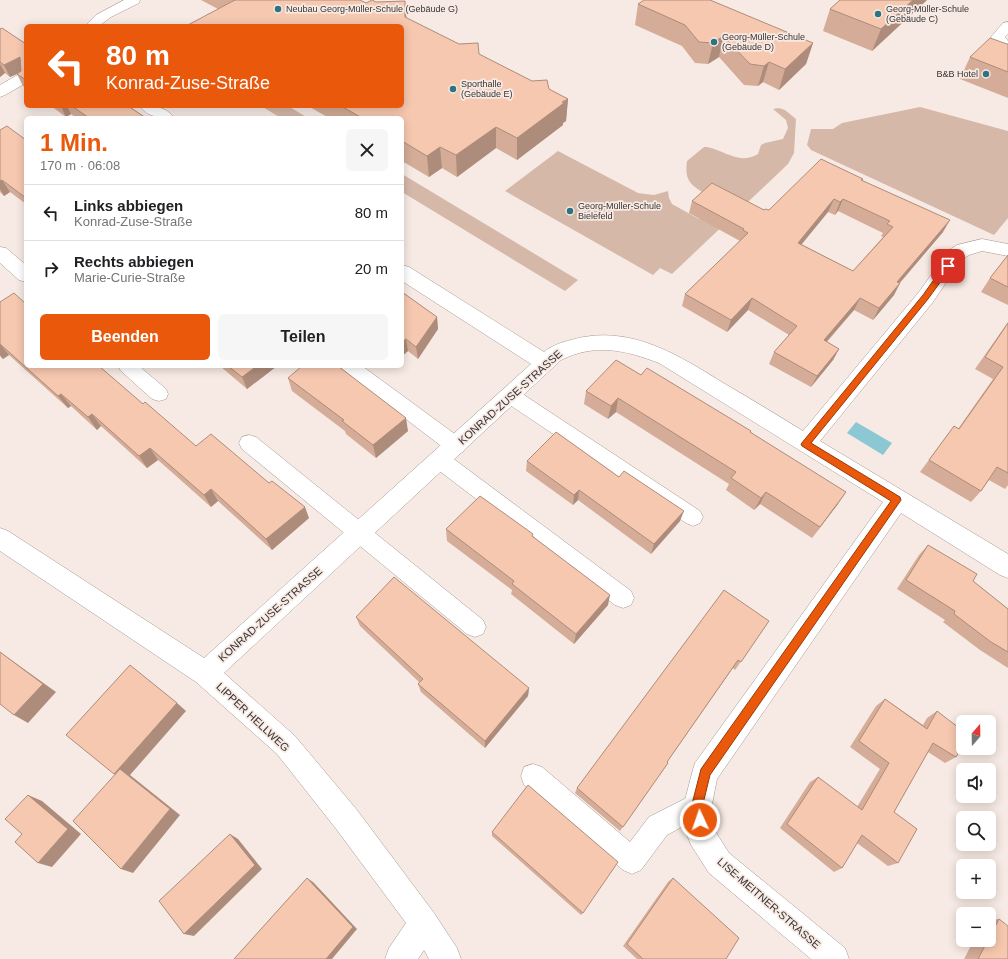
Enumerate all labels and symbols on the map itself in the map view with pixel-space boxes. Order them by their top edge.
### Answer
marker: Neubau Georg-Müller-Schule (Gebäude G) [273,4,283,14]
place label: Neubau Georg-Müller-Schule (Gebäude G) [286,4,458,14]
place label: Georg-Müller-Schule (Gebäude C) [886,4,969,24]
marker: Georg-Müller-Schule (Gebäude C) [873,9,883,19]
place label: Georg-Müller-Schule (Gebäude D) [722,32,805,52]
marker: Georg-Müller-Schule (Gebäude D) [709,37,719,47]
place label: B&B Hotel [936,69,978,79]
marker: B&B Hotel [981,69,991,79]
place label: Sporthalle (Gebäude E) [461,79,513,99]
marker: Sporthalle (Gebäude E) [448,84,458,94]
place label: Georg-Müller-Schule Bielefeld [578,201,661,221]
marker: Georg-Müller-Schule Bielefeld [565,206,575,216]
pin [931,249,965,283]
street label: KONRAD-ZUSE-STRASSE [456,347,564,447]
street label: KONRAD-ZUSE-STRASSE [216,564,324,664]
street label: LIPPER HELLWEG [214,680,292,754]
north arrow [956,715,996,755]
position arrow [679,799,721,841]
street label: LISE-MEITNER-STRASSE [715,855,823,951]

